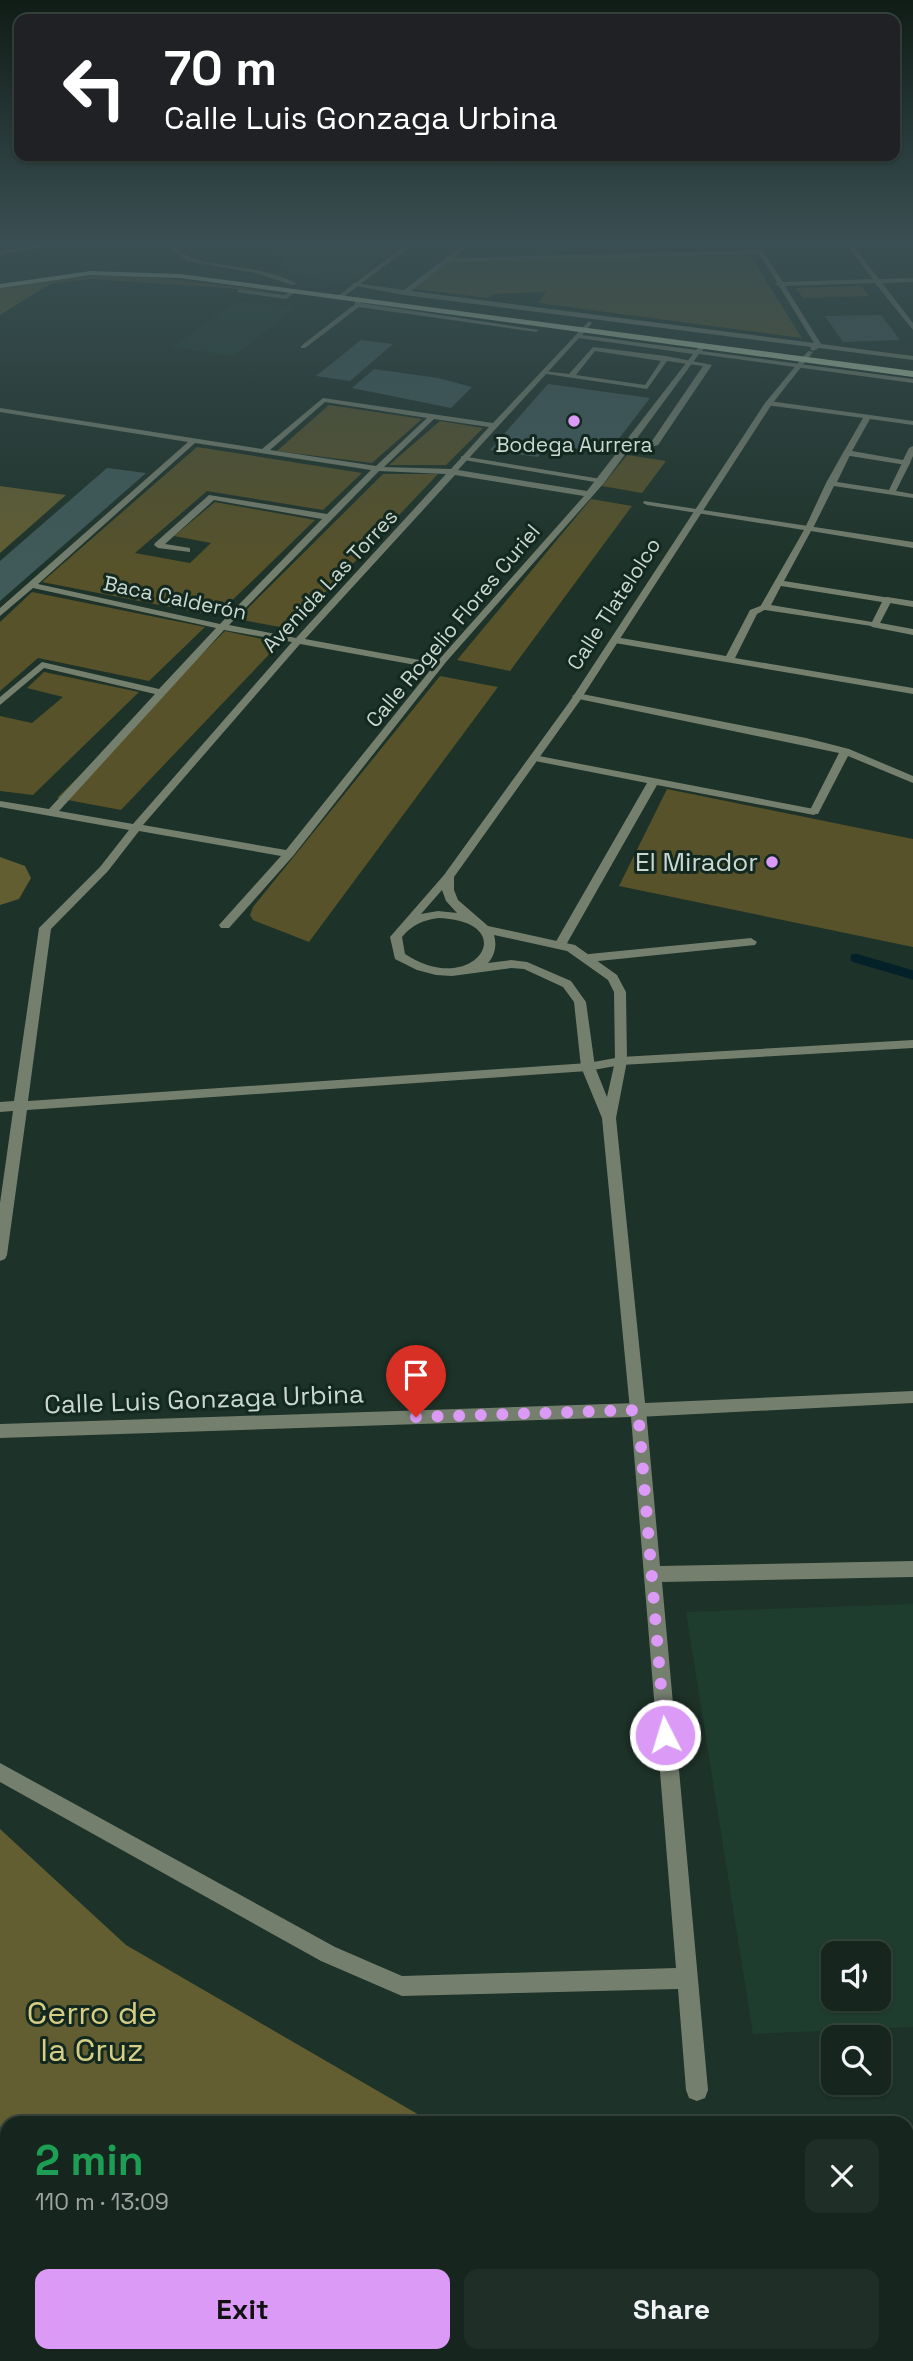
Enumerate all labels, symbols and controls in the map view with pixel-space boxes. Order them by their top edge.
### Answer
text: 70 m [164,37,277,99]
icon: left [49,42,140,133]
text: Calle Luis Gonzaga Urbina [164,98,558,138]
marker: Bodega Aurrera [566,413,582,429]
place label: Bodega Aurrera [495,431,653,458]
street label: Avenida Las Torres [256,503,403,658]
street label: Calle Rogelio Flores Curiel [360,518,546,733]
street label: Calle Tlatelolco [561,532,666,675]
street label: Baca Calderón [101,569,249,626]
place label: El Mirador [635,845,758,879]
marker: El Mirador [764,854,780,870]
pin [386,1345,446,1417]
icon: arrive [397,1356,435,1394]
street label: Calle Luis Gonzaga Urbina [44,1376,364,1422]
position arrow [628,1698,702,1772]
map controls [821,1941,891,2095]
button: sound [821,1941,891,2011]
park label: Cerro de la Cruz [27,1993,157,2070]
button: search [821,2025,891,2095]
text: 2 min [35,2134,144,2187]
button: close [805,2139,879,2213]
text: 110 m · 13:09 [35,2187,169,2217]
button: Exit [35,2269,450,2349]
button: Share [464,2269,879,2349]

